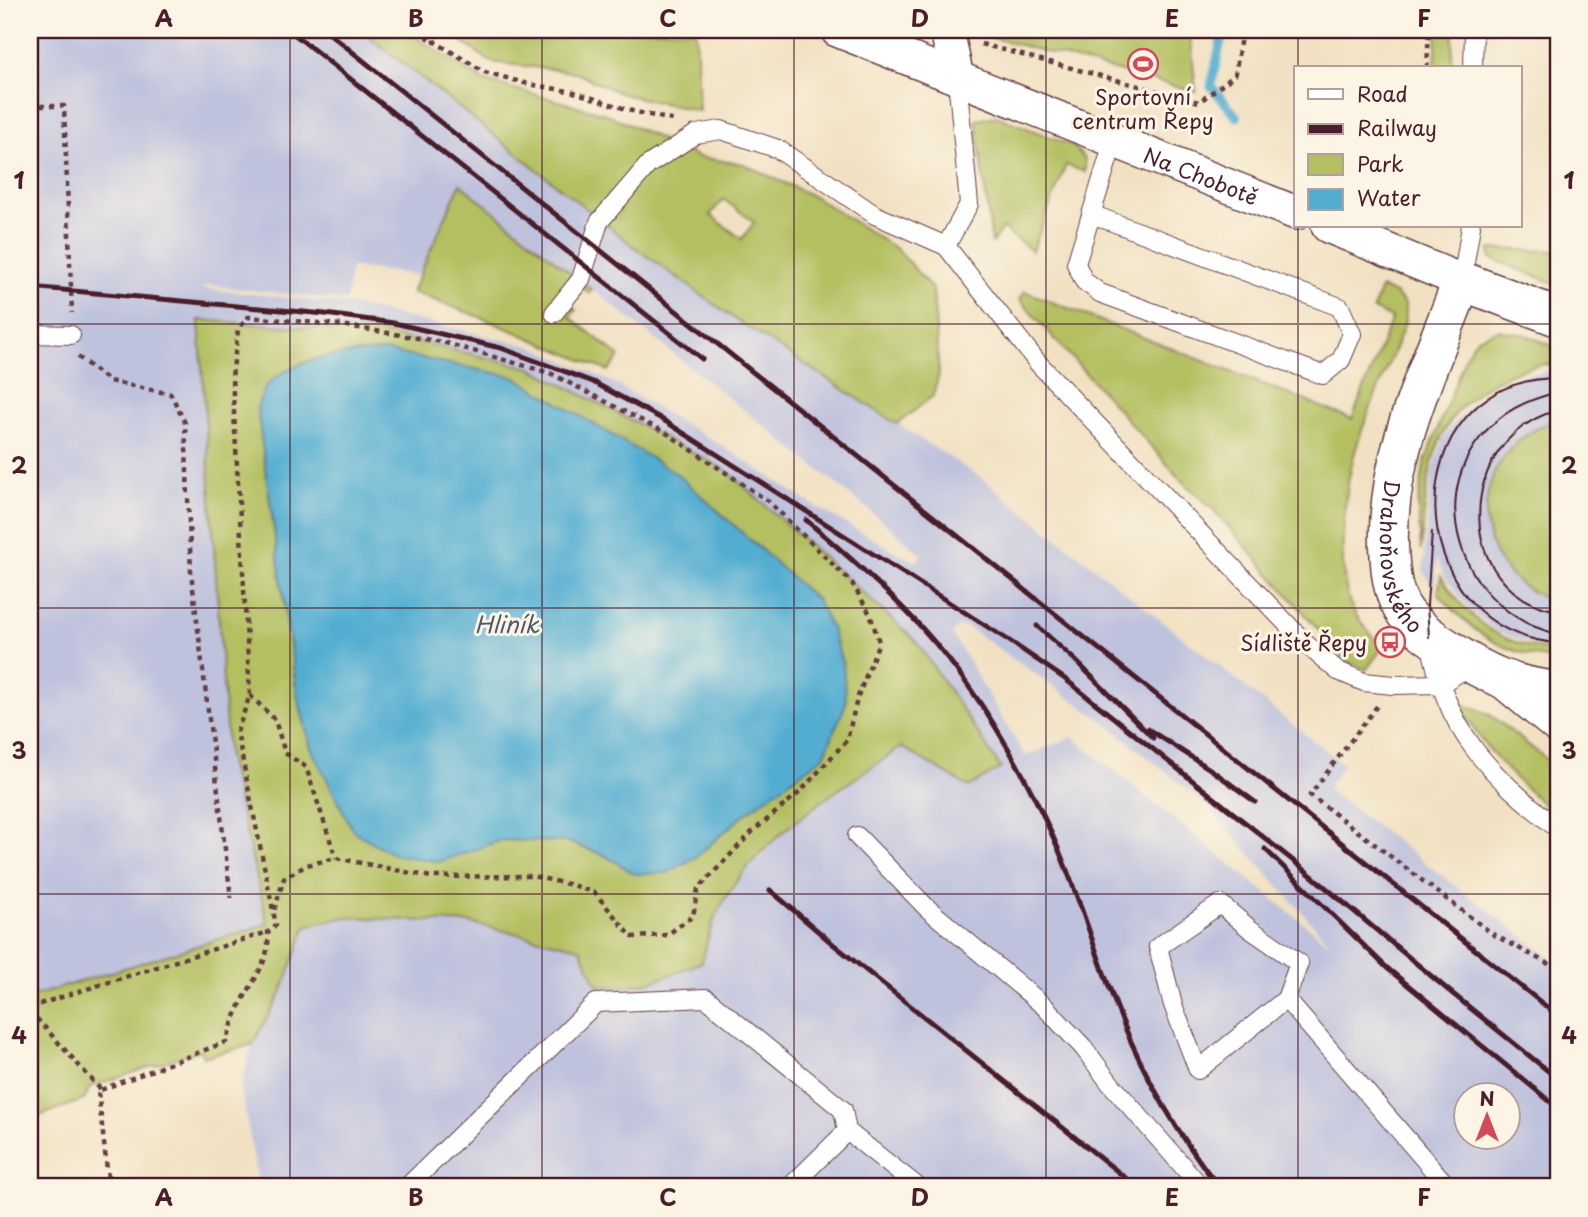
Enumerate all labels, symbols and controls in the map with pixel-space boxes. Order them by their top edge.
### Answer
text: A [155,0,173,35]
text: B [408,0,424,35]
text: C [659,0,677,35]
text: D [911,0,929,35]
text: E [1165,0,1179,35]
text: F [1417,0,1431,35]
sports icon: Sportovní centrum Řepy [1126,47,1160,81]
legend [1294,66,1522,228]
text: Road [1357,77,1408,109]
place label: Sportovní centrum Řepy [1072,80,1214,136]
text: Railway [1357,111,1437,143]
street label: Na Chobotě [1139,138,1263,212]
text: Park [1357,147,1404,179]
text: 1 [14,162,25,197]
text: 1 [1564,162,1575,197]
text: Water [1357,181,1421,213]
text: 2 [11,447,27,482]
text: 2 [1561,447,1577,482]
street label: Drahoňovského [1373,478,1431,640]
water label: Hliník [475,606,540,641]
bus stop icon: Sídliště Řepy [1373,625,1407,659]
place label: Sídliště Řepy [1240,626,1367,658]
text: 3 [11,732,27,767]
text: 3 [1561,732,1577,767]
text: 4 [11,1017,27,1052]
text: 4 [1561,1017,1577,1052]
north arrow [1452,1080,1522,1150]
text: N [1479,1084,1495,1112]
text: A [155,1179,173,1214]
text: B [408,1179,424,1214]
text: C [659,1179,677,1214]
text: D [911,1179,929,1214]
text: E [1165,1179,1179,1214]
text: F [1417,1179,1431,1214]

